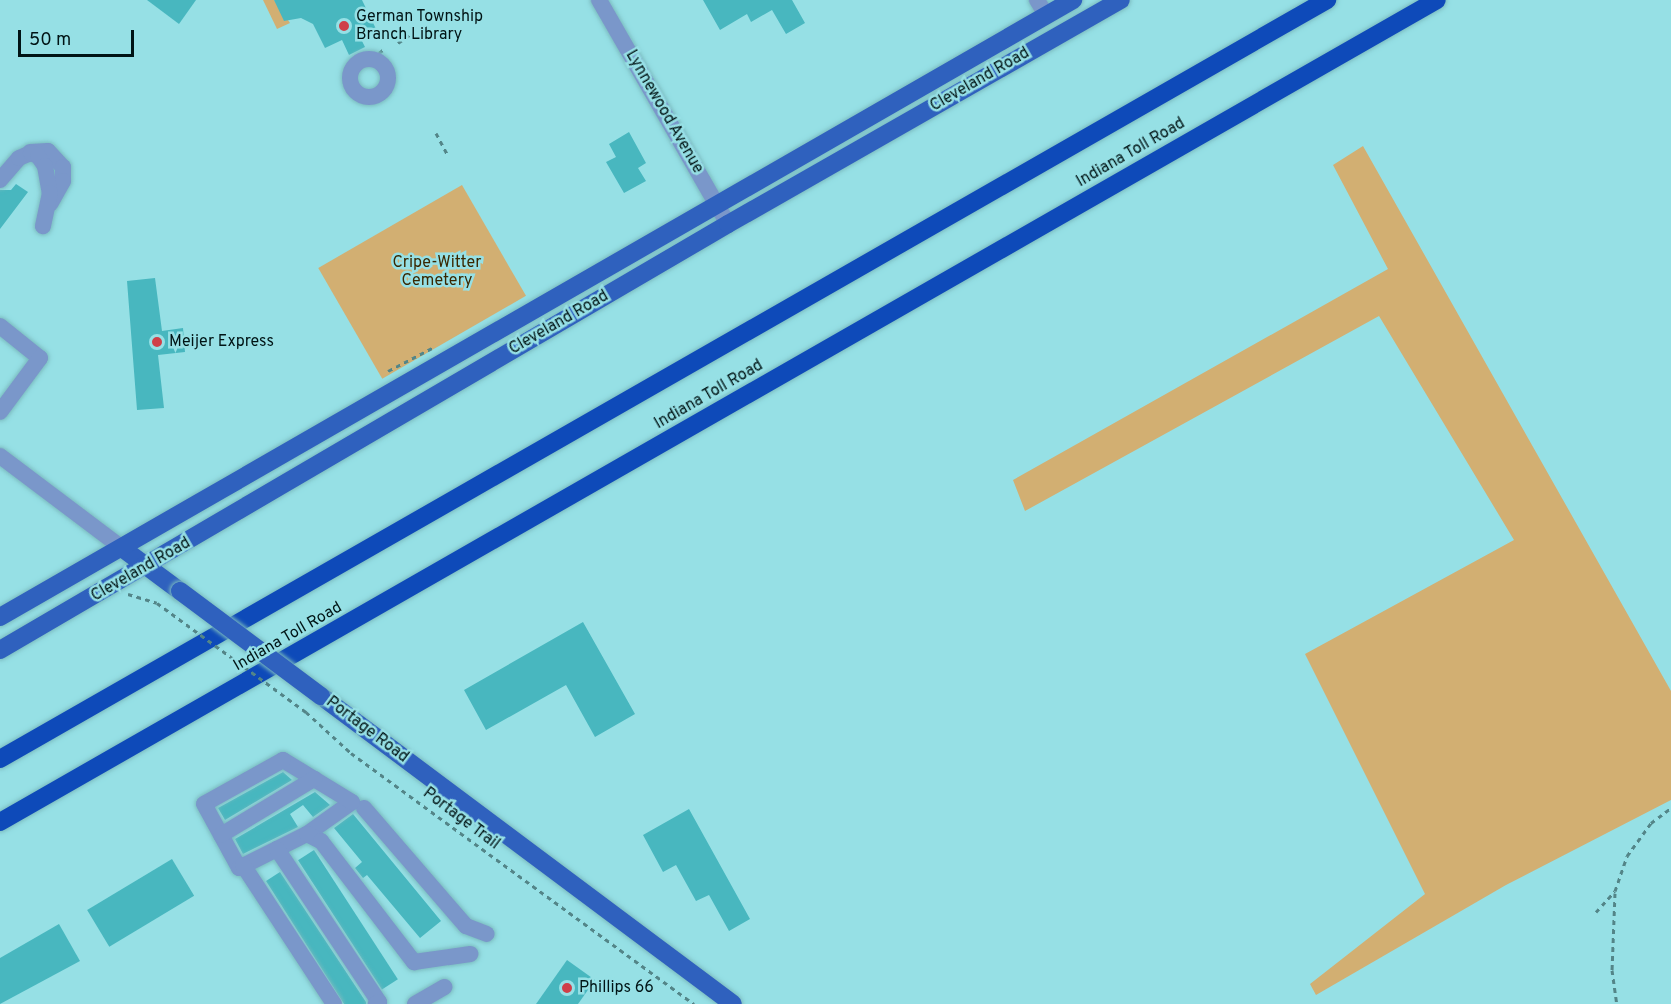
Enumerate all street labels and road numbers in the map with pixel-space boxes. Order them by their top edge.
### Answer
street label: Cleveland Road [927,44,1033,116]
street label: Lynnewood Avenue [621,47,707,177]
street label: Indiana Toll Road [1073,114,1189,192]
street label: Cleveland Road [506,287,612,359]
street label: Indiana Toll Road [651,356,767,434]
street label: Cleveland Road [88,534,194,606]
street label: Indiana Toll Road [230,598,346,676]
street label: Portage Road [322,693,412,767]
street label: Portage Trail [419,784,503,854]

